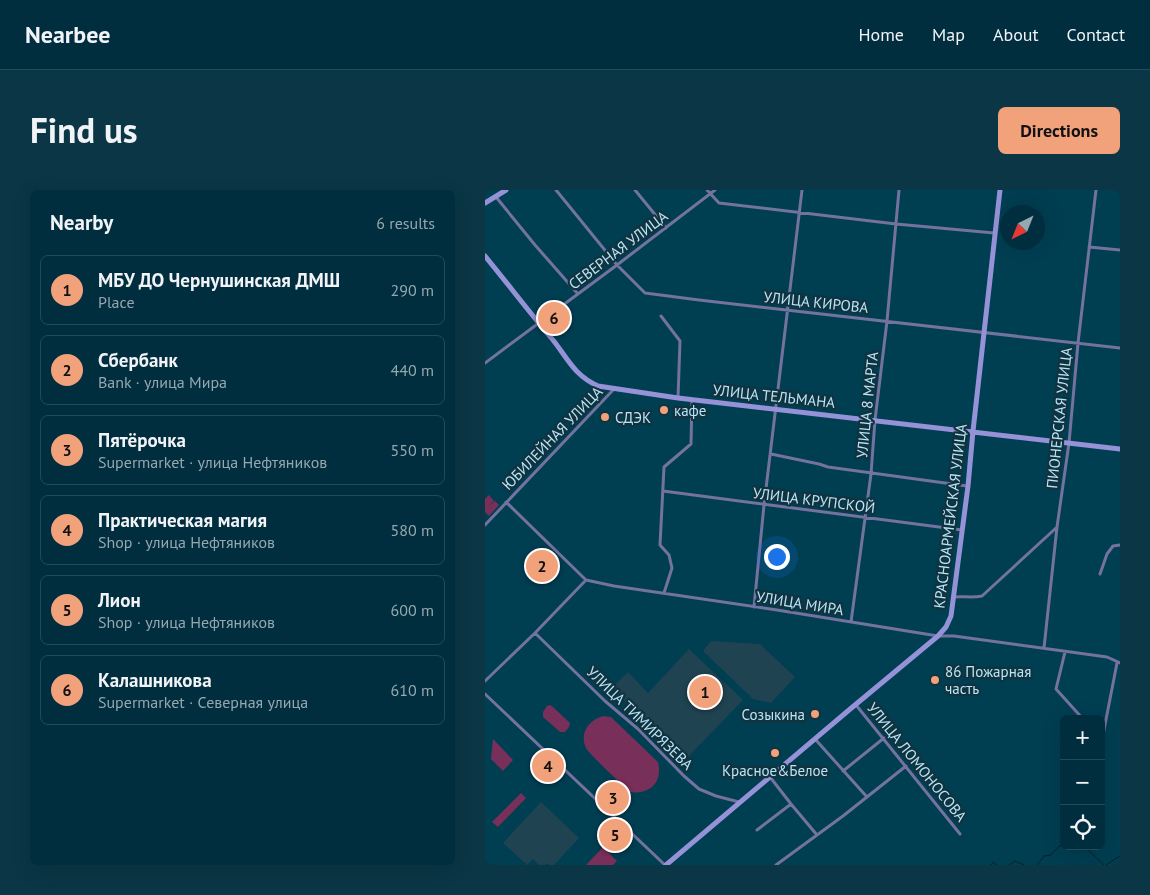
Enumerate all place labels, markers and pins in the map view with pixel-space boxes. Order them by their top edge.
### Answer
pin: 6 [538,299,570,337]
place label: кафе [674,401,706,420]
marker: кафе [658,404,670,416]
place label: СДЭК [615,408,651,427]
marker: СДЭК [599,411,611,423]
pin: 2 [526,547,558,585]
place label: 86 Пожарная часть [945,662,1031,698]
pin: 1 [689,673,721,711]
marker: 86 Пожарная часть [929,674,941,686]
place label: Созыкина [742,705,805,724]
marker: Созыкина [809,708,821,720]
pin: 4 [532,747,564,785]
marker: Красное&Белое [769,747,781,759]
place label: Красное&Белое [722,761,828,780]
pin: 3 [597,779,629,817]
pin: 5 [599,816,631,854]

